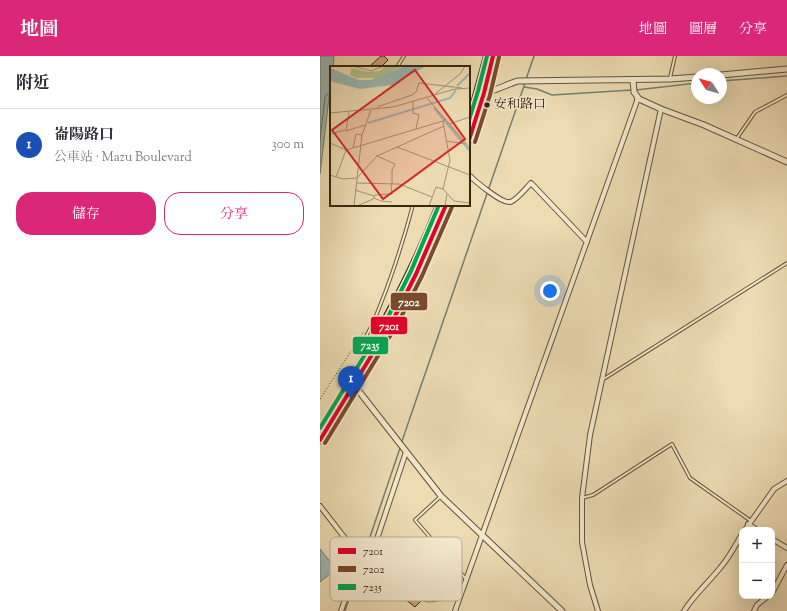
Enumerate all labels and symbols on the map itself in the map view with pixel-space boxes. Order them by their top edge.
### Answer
inset map [330,66,470,206]
north arrow [691,68,727,104]
place label: 安和路口 [494,96,546,114]
marker: 安和路口 [482,100,492,110]
your location [540,281,560,301]
line badge: 7202 [390,292,428,311]
text: 7202 [398,295,421,311]
line badge: 7201 [370,316,408,335]
text: 7201 [379,319,399,335]
line badge: 7235 [352,336,389,355]
text: 7235 [361,338,380,354]
pin: 1 [338,366,364,399]
legend [330,537,462,601]
text: 7201 [363,544,383,560]
text: 7202 [363,562,384,578]
text: 7235 [363,580,382,596]

